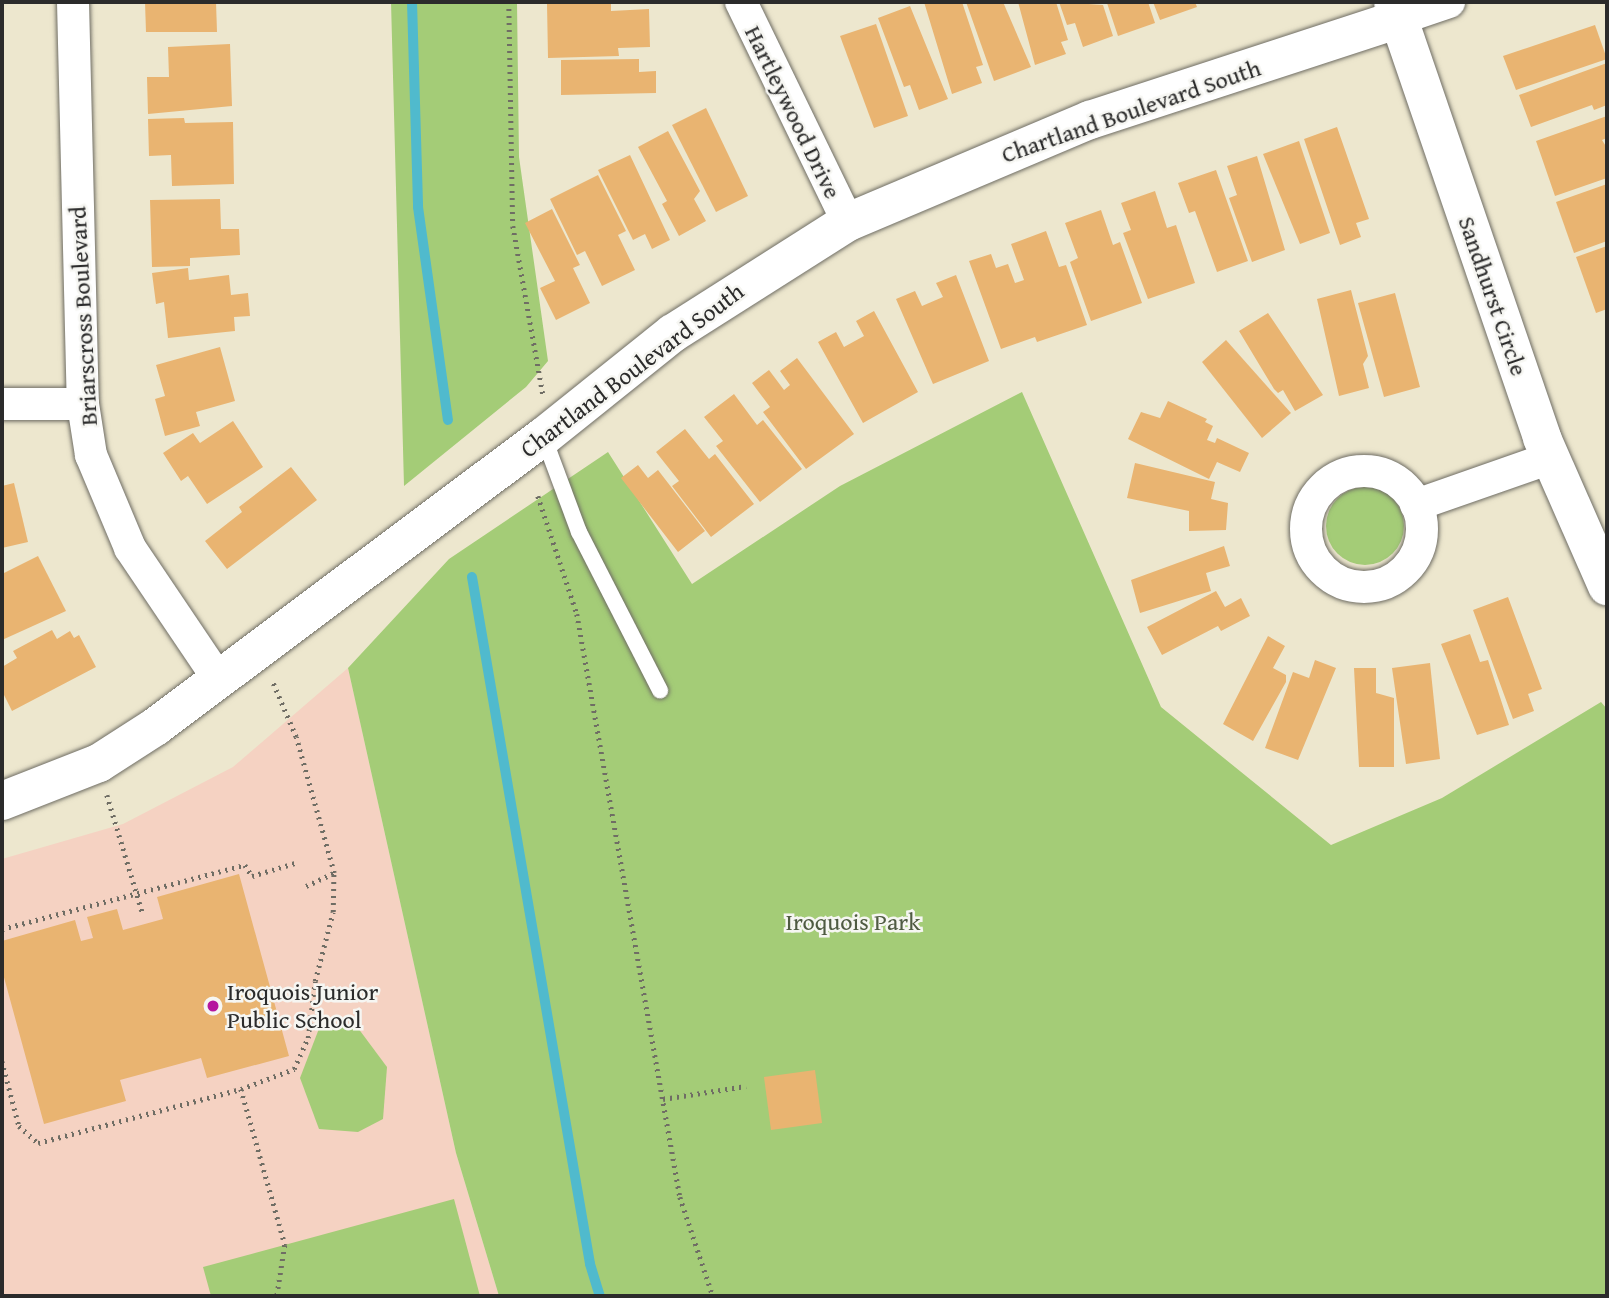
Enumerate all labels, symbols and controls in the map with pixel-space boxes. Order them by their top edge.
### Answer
street label: Hartleywood Drive [739,21,847,203]
street label: Chartland Boulevard South [998,53,1264,169]
street label: Briarscross Boulevard [63,205,103,427]
street label: Sandhurst Circle [1452,213,1534,379]
street label: Chartland Boulevard South [515,277,749,463]
park label: Iroquois Park [786,908,920,936]
place label: Iroquois Junior Public School [227,978,378,1034]
marker: Iroquois Junior Public School [205,998,221,1014]

